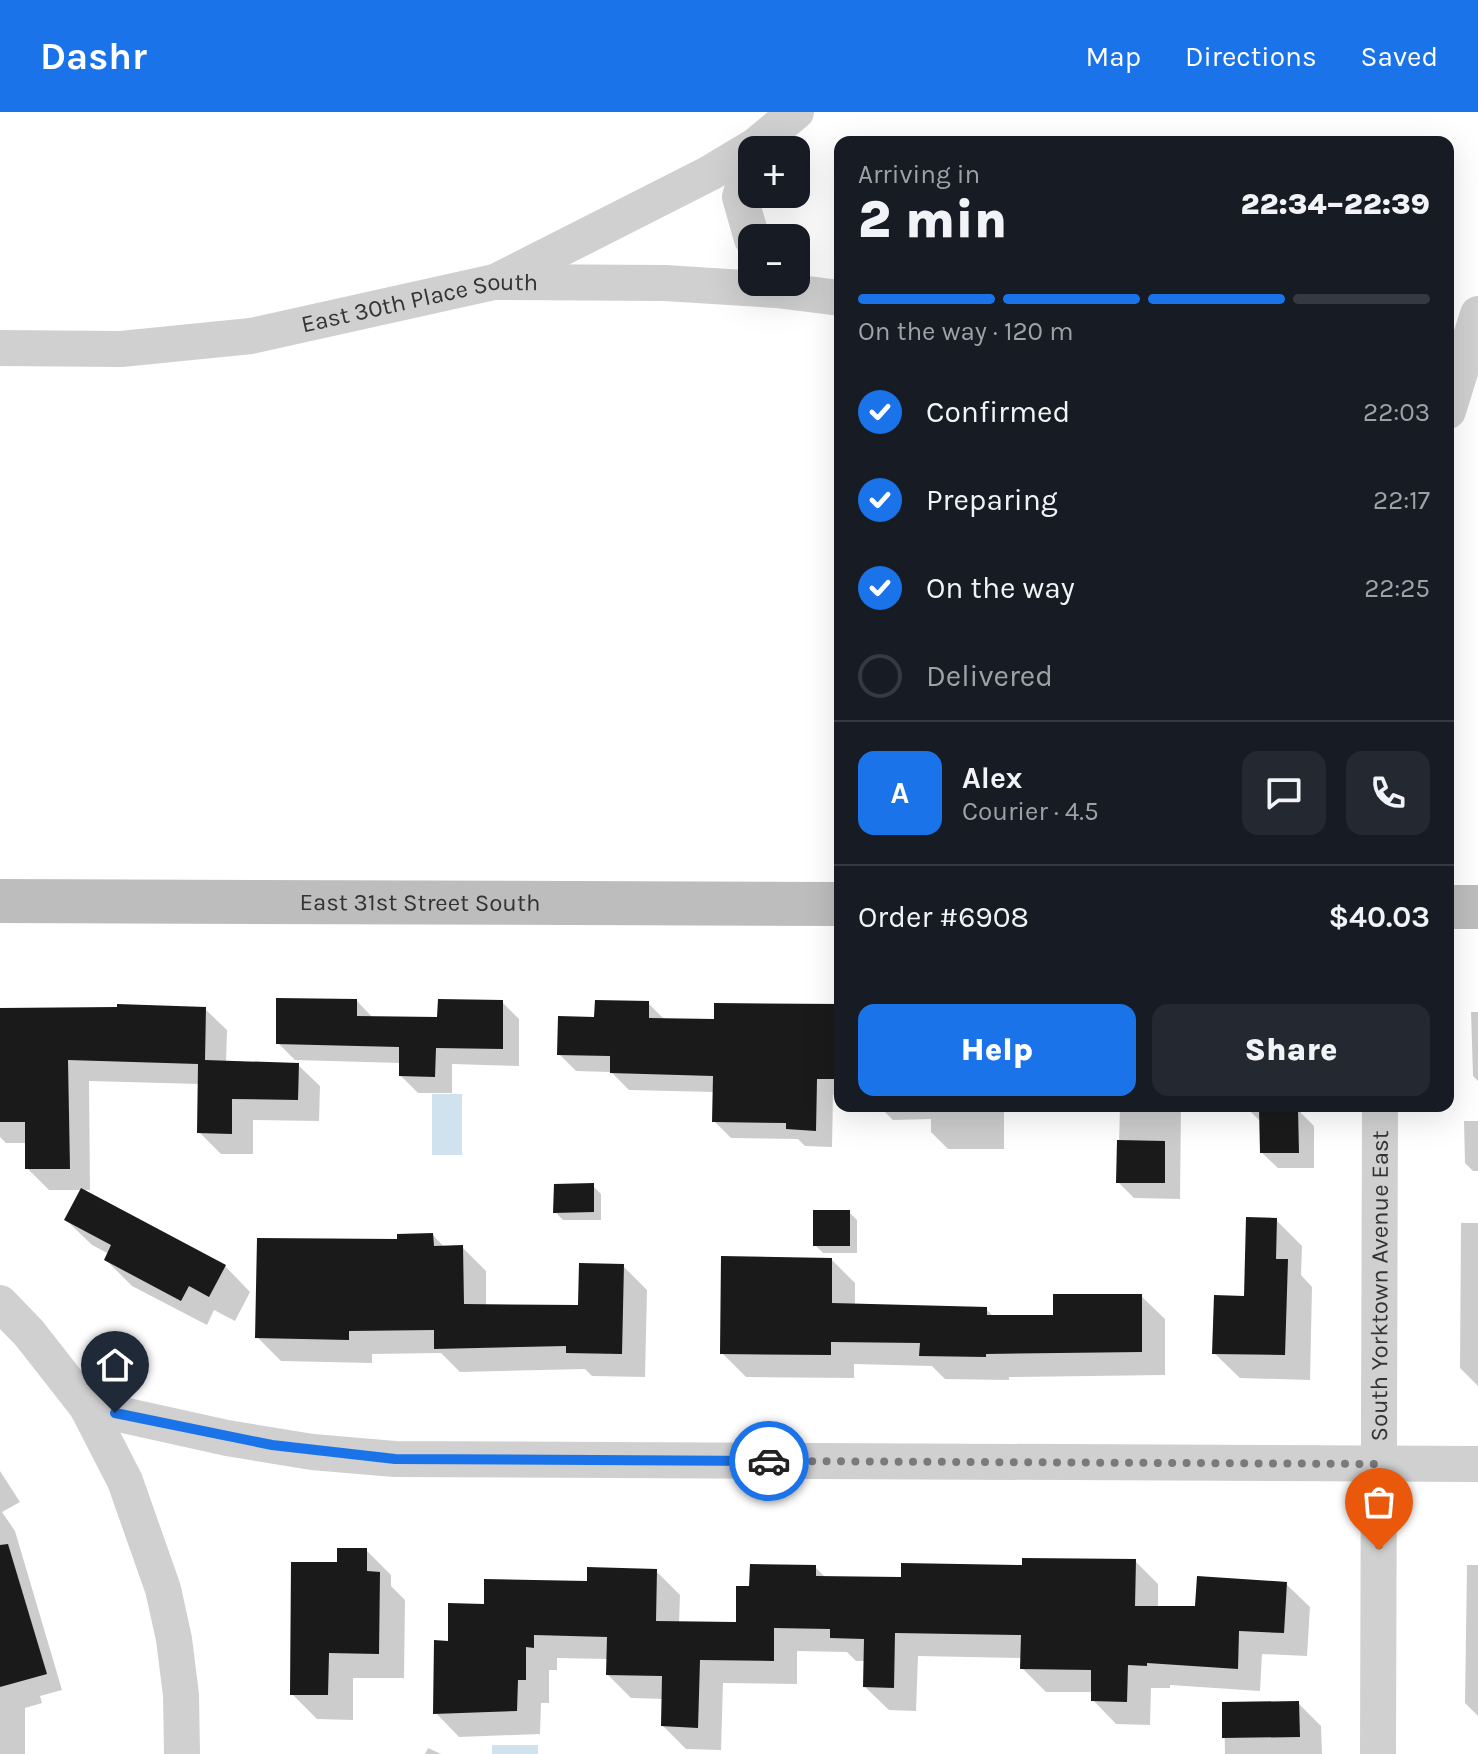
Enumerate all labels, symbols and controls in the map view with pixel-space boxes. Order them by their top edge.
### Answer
text: Dashr [40,34,147,79]
text: Map [1086,40,1141,73]
text: Directions [1185,40,1317,73]
text: Saved [1361,40,1438,73]
map controls [738,136,810,296]
button: + [738,136,810,208]
text: Arriving in [858,159,980,190]
text: 22:34–22:39 [1241,186,1430,222]
text: 2 min [858,189,1007,250]
button: − [738,224,810,296]
street label: East 30th Place South [299,267,538,338]
text: On the way · 120 m [858,316,1073,347]
icon: check [858,390,902,434]
text: Confirmed [926,394,1070,430]
text: 22:03 [1363,397,1430,428]
icon: check [858,478,902,522]
text: Preparing [926,482,1058,518]
text: 22:17 [1373,485,1430,516]
icon: check [858,566,902,610]
text: On the way [926,570,1075,606]
text: 22:25 [1364,573,1430,604]
text: Delivered [926,658,1053,694]
button: chat [1242,751,1326,835]
button: phone [1346,751,1430,835]
text: Alex [962,760,1022,796]
text: A [891,775,909,811]
text: Courier · 4.5 [962,796,1099,827]
street label: East 31st Street South [300,888,540,917]
text: Order #6908 [858,899,1029,935]
text: $40.03 [1328,899,1430,935]
button: Help [858,1004,1136,1096]
button: Share [1152,1004,1430,1096]
street label: South Yorktown Avenue East [1365,1130,1394,1442]
pin [81,1331,149,1413]
icon: home [93,1343,137,1387]
courier [729,1421,809,1501]
icon: car [747,1439,791,1483]
pin [1345,1468,1413,1550]
icon: bag [1357,1480,1401,1524]

